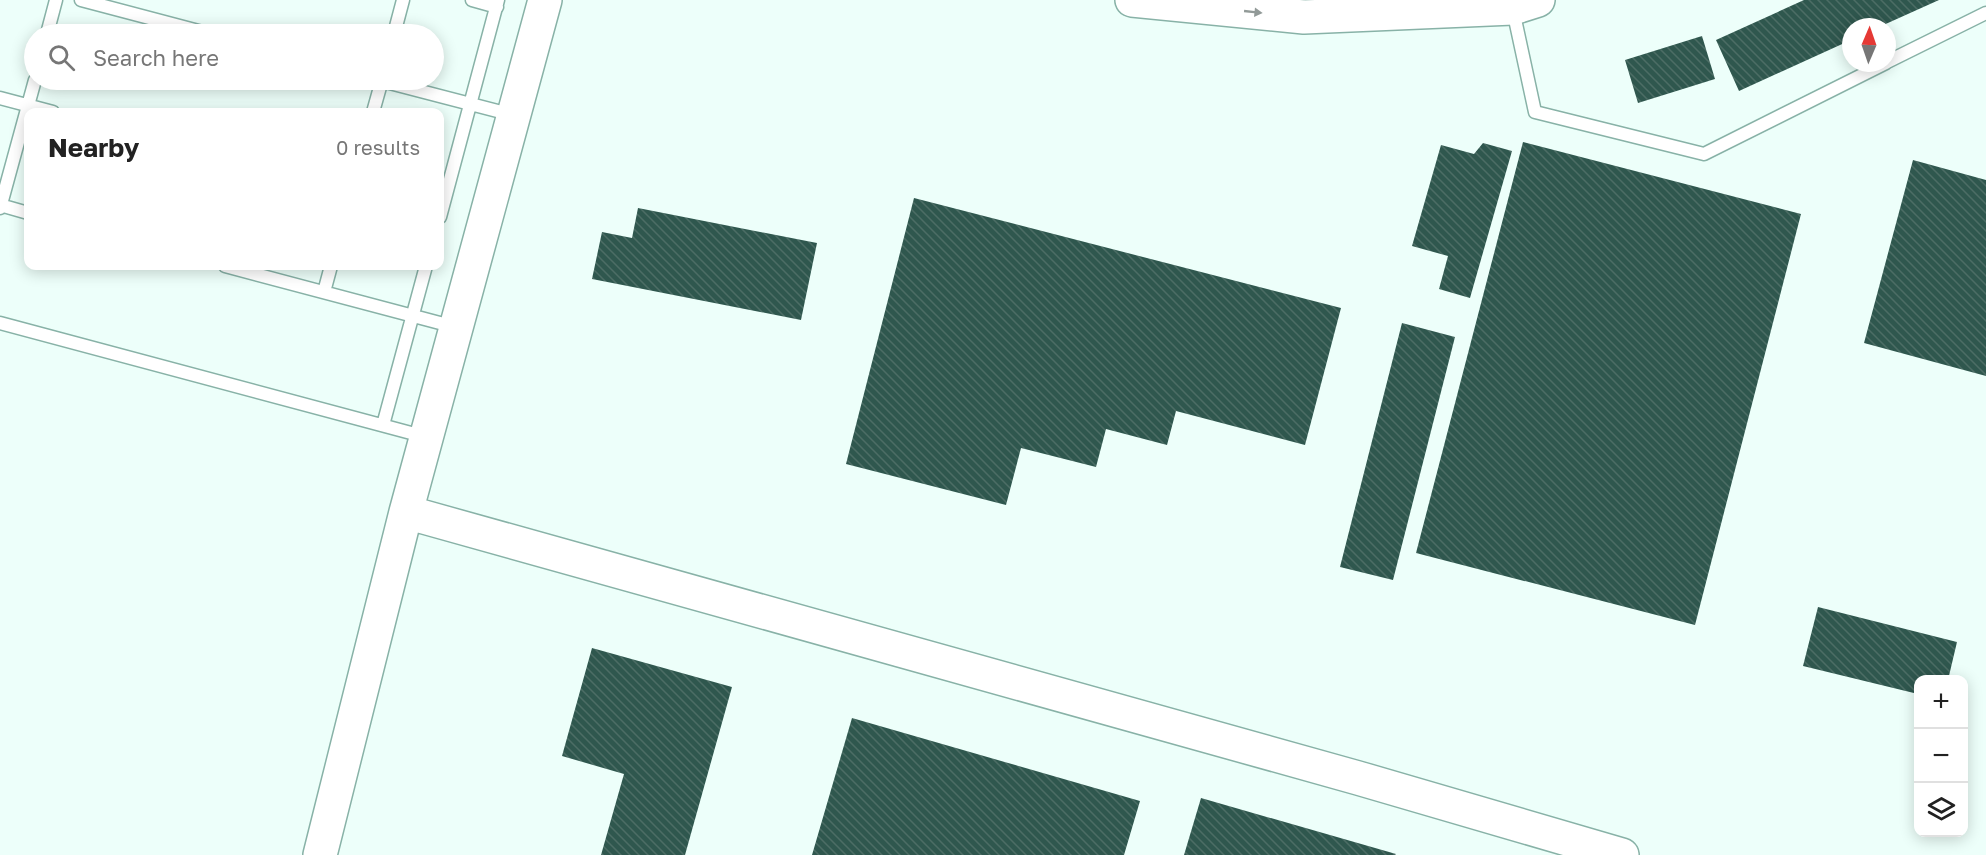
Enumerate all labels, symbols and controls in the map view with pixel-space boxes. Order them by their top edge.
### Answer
one-way arrow [1243,7,1262,17]
north arrow [1842,18,1896,72]
search box [24,24,444,90]
icon: search [45,41,78,74]
text: Search here [93,44,219,71]
text: Nearby [48,132,139,163]
text: 0 results [336,135,420,159]
map controls [1914,675,1968,837]
button: + [1914,675,1968,729]
button: − [1914,729,1968,783]
button: layers [1914,783,1968,837]

